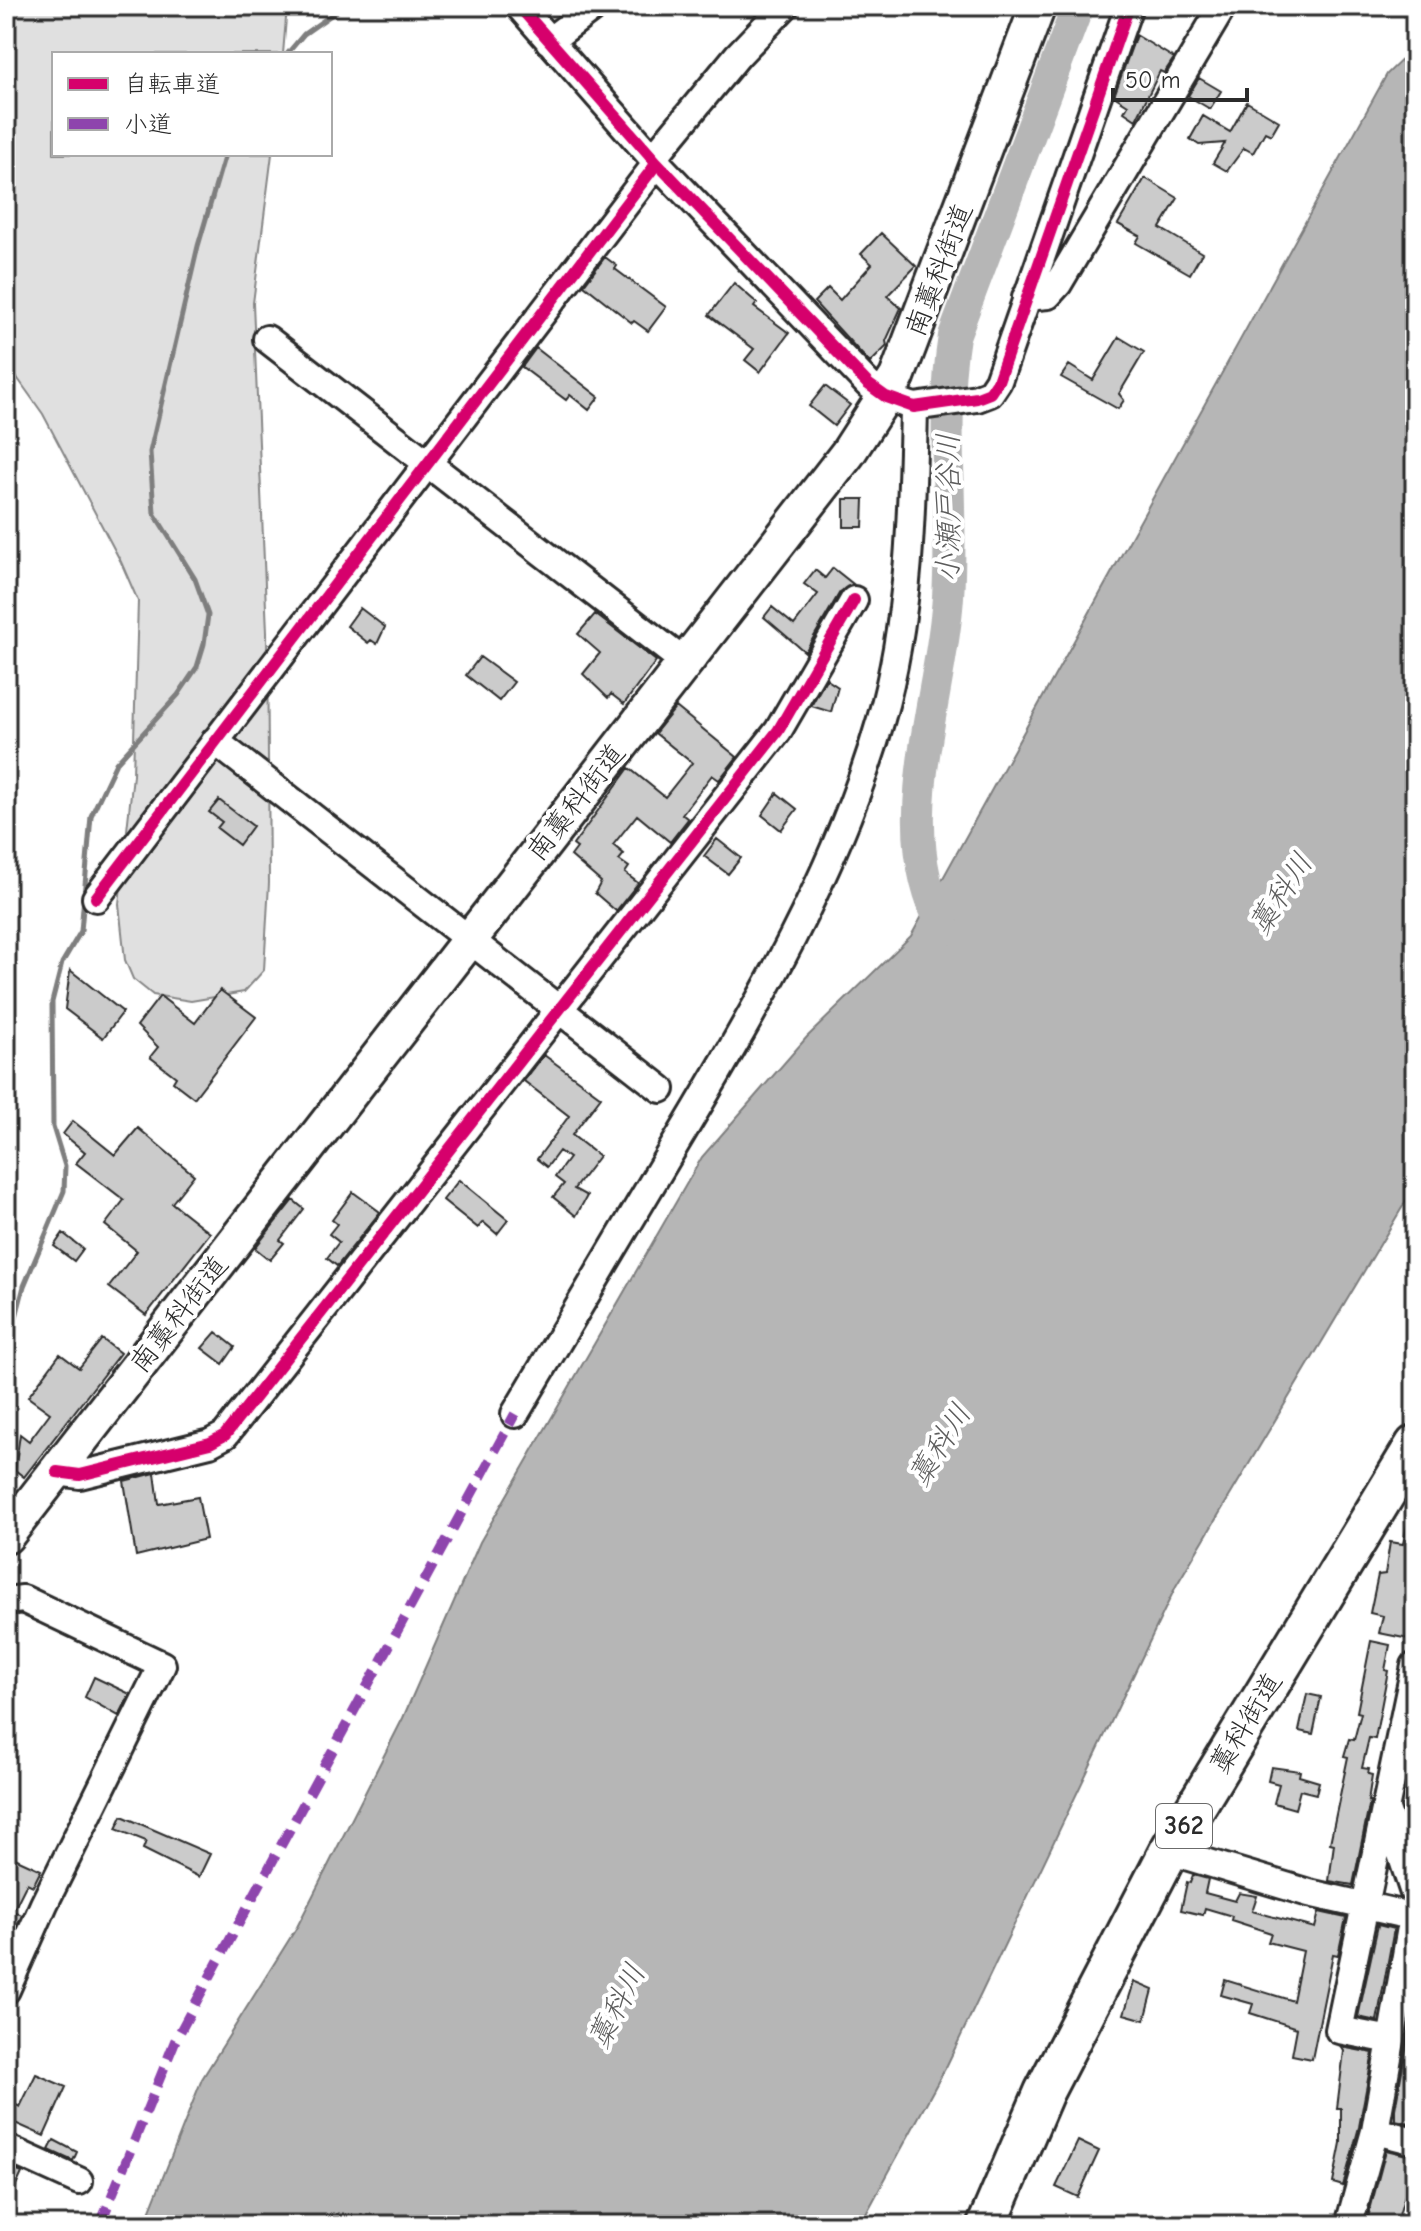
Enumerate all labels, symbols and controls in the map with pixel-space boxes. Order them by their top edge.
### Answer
legend [52,52,332,156]
scale bar [1113,52,1247,102]
text: 50 m [1125,66,1181,94]
text: 自転車道 [124,70,220,98]
text: 小道 [124,110,172,138]
street label: 南藁科街道 [899,199,979,341]
water label: 小瀬戸谷川 [931,433,966,583]
street label: 南藁科街道 [520,737,632,867]
water label: 藁科川 [1242,847,1320,941]
street label: 南藁科街道 [123,1249,235,1379]
water label: 藁科川 [901,1398,979,1492]
street label: 藁科街道 [1203,1667,1289,1779]
road number: 362 [1156,1804,1212,1848]
water label: 藁科川 [581,1958,653,2054]

